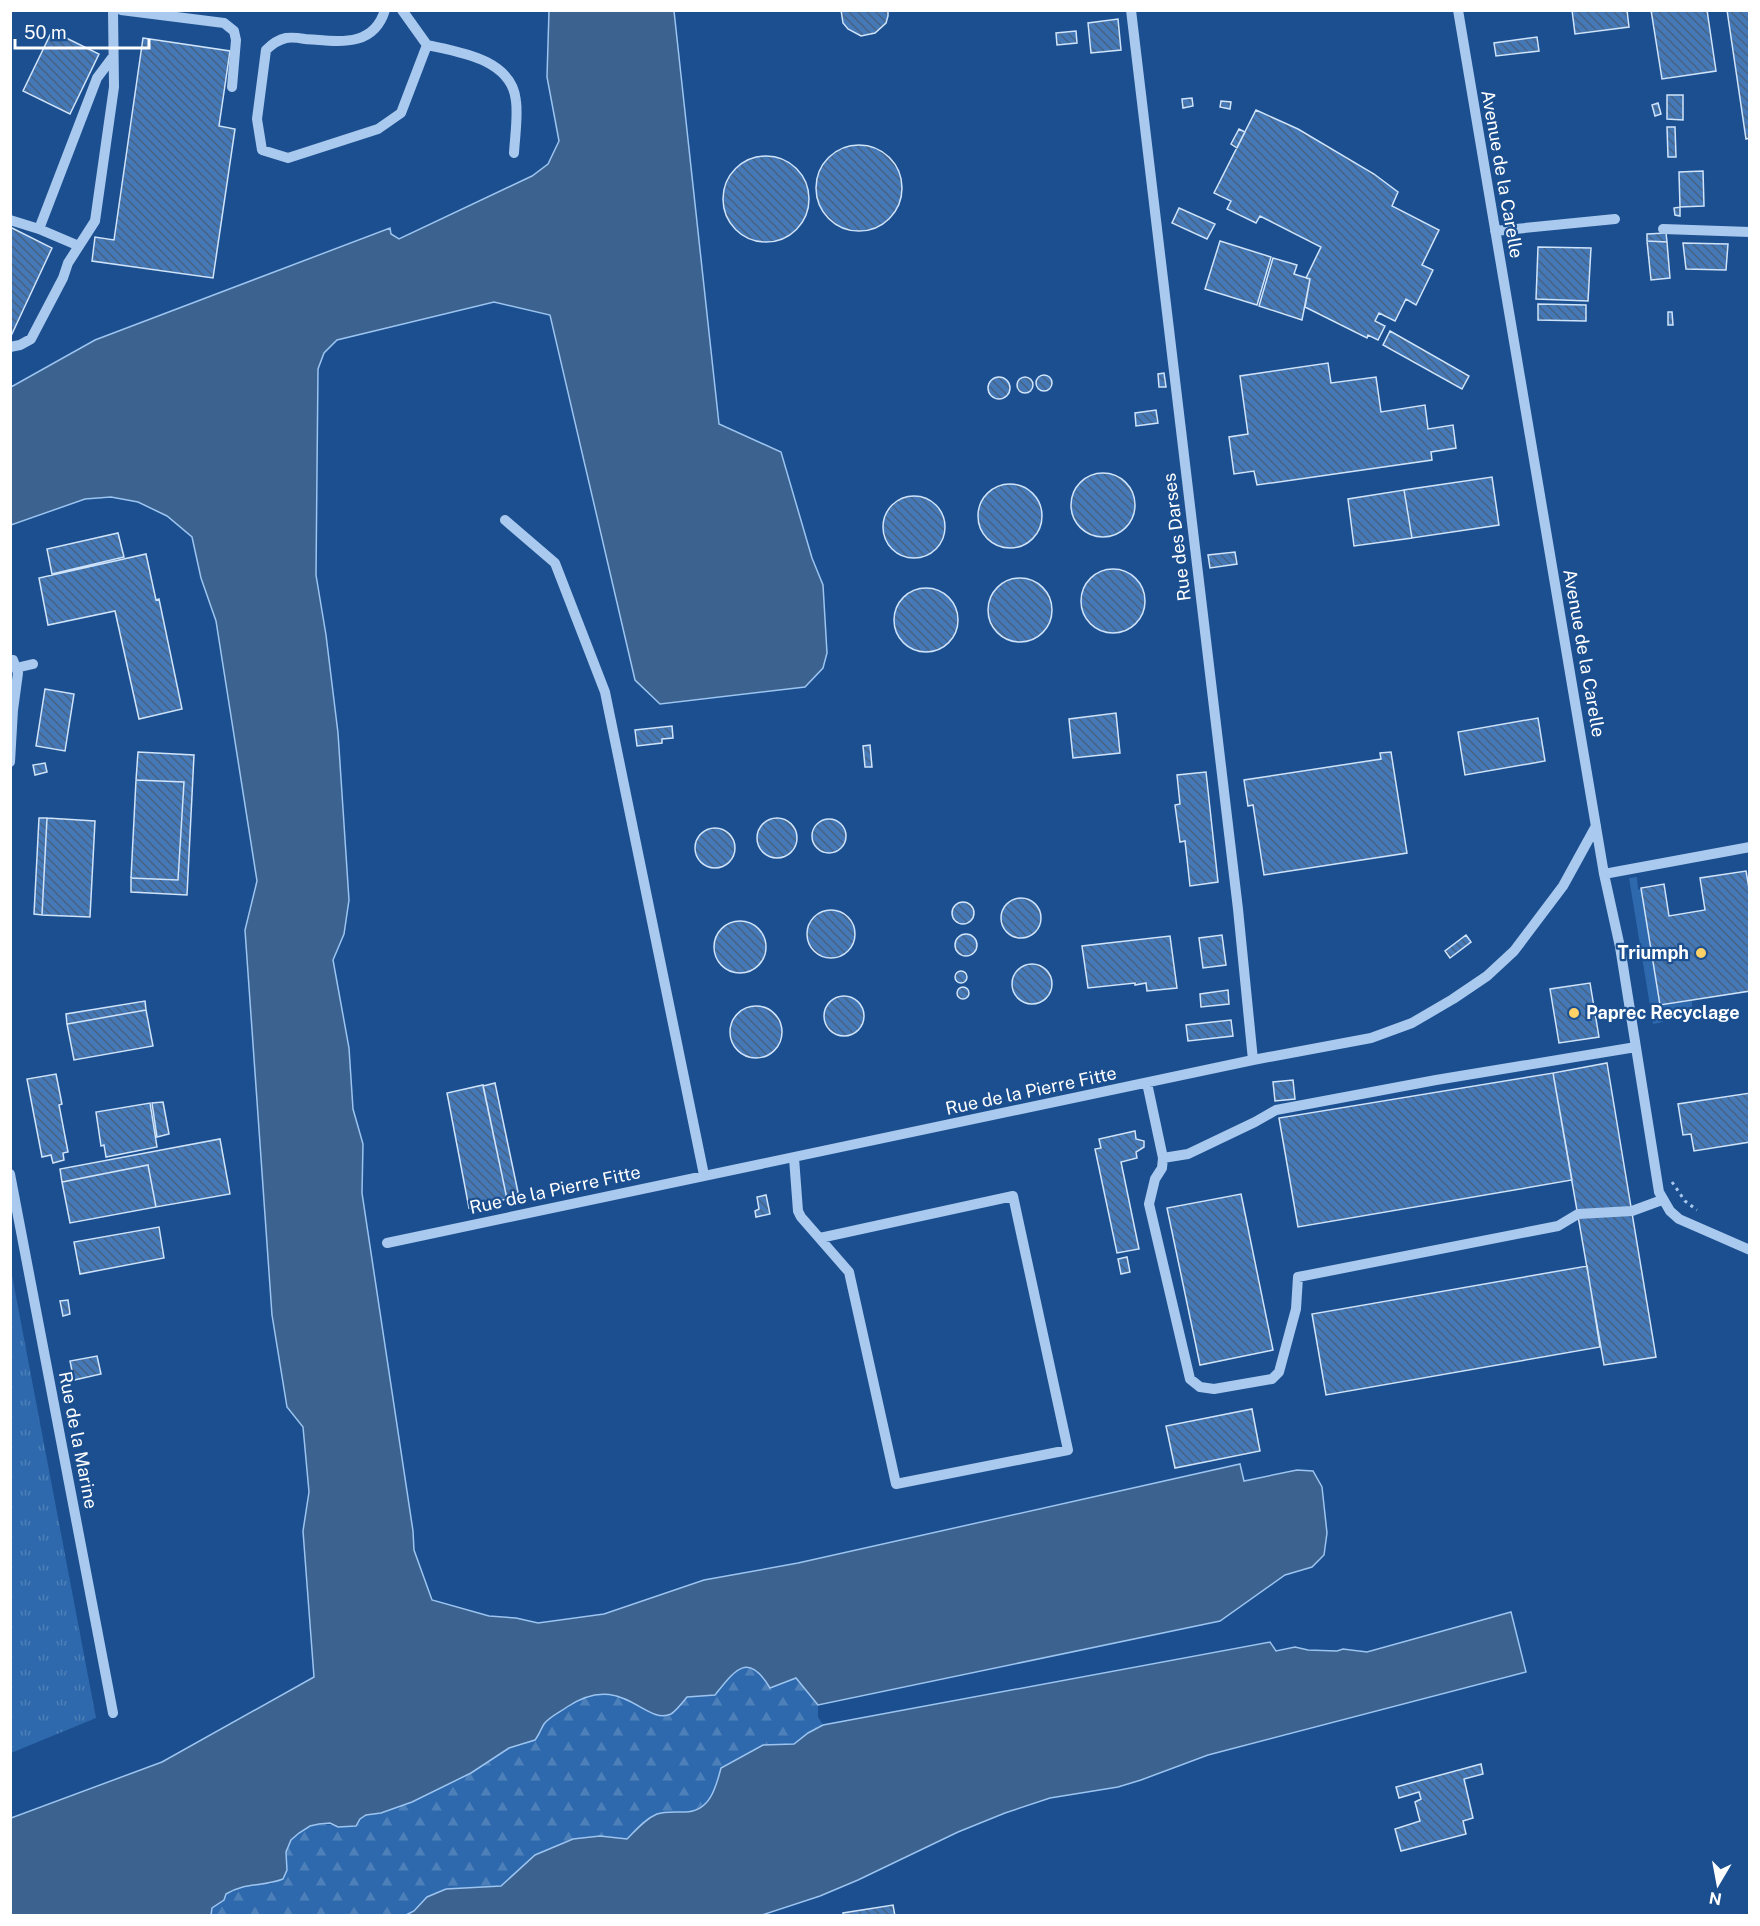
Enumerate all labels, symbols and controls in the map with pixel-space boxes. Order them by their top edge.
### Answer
scale bar [15,12,148,50]
text: 50 m [24,22,67,43]
street label: Avenue de la Carelle [1477,88,1528,260]
street label: Rue des Darses [1158,472,1195,602]
street label: Avenue de la Carelle [1559,567,1610,739]
place label: Triumph [1617,942,1689,963]
marker: Triumph [1694,946,1708,960]
place label: Paprec Recyclage [1586,1002,1740,1023]
marker: Paprec Recyclage [1567,1006,1581,1020]
street label: Rue de la Pierre Fitte [943,1062,1118,1119]
street label: Rue de la Pierre Fitte [467,1161,642,1218]
street label: Rue de la Marine [55,1369,102,1510]
north arrow [1688,1854,1748,1914]
text: N [1708,1888,1723,1909]

